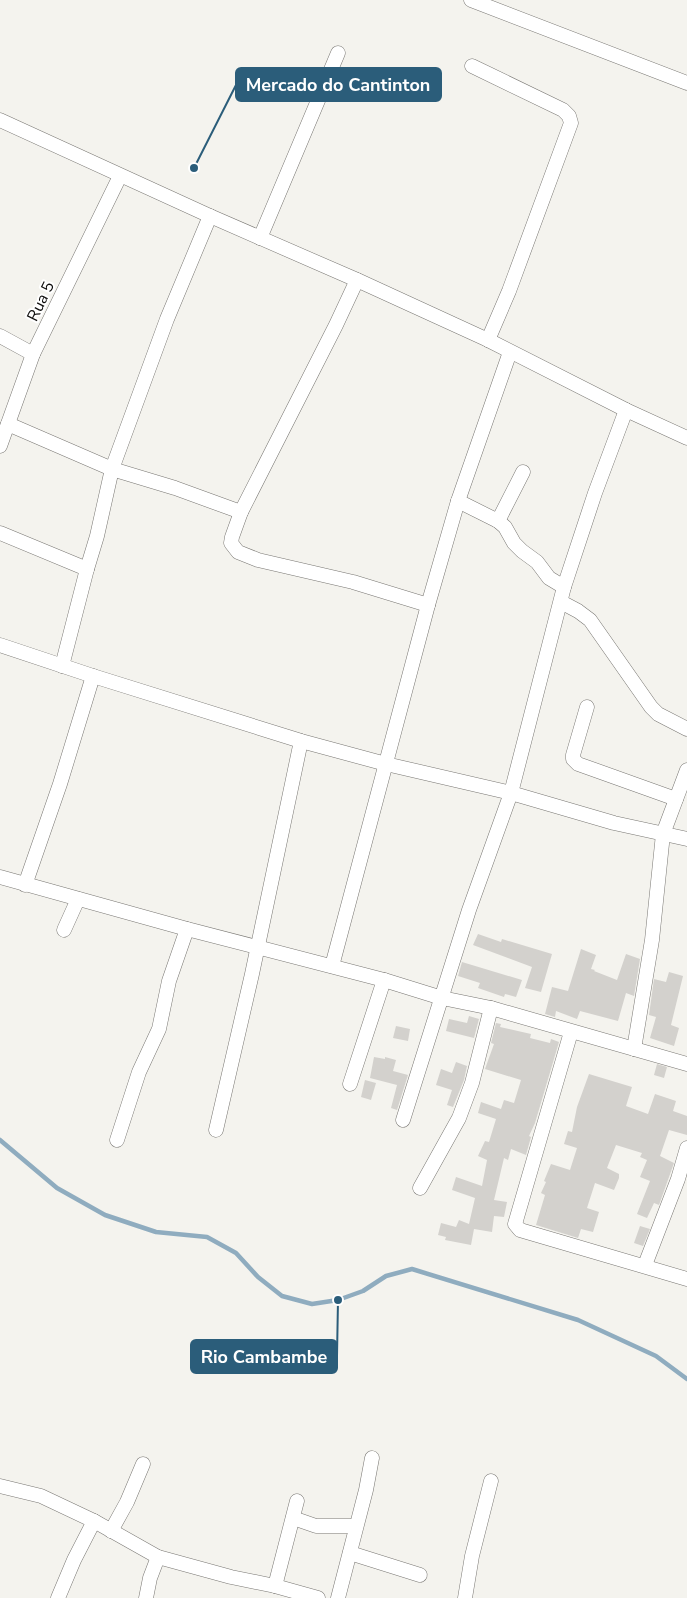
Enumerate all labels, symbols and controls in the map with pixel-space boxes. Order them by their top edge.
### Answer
callout: Mercado do Cantinton [236,68,441,101]
text: Mercado do Cantinton [246,73,430,97]
street label: Rua 5 [22,278,60,325]
callout: Rio Cambambe [191,1340,337,1373]
text: Rio Cambambe [201,1345,328,1369]

